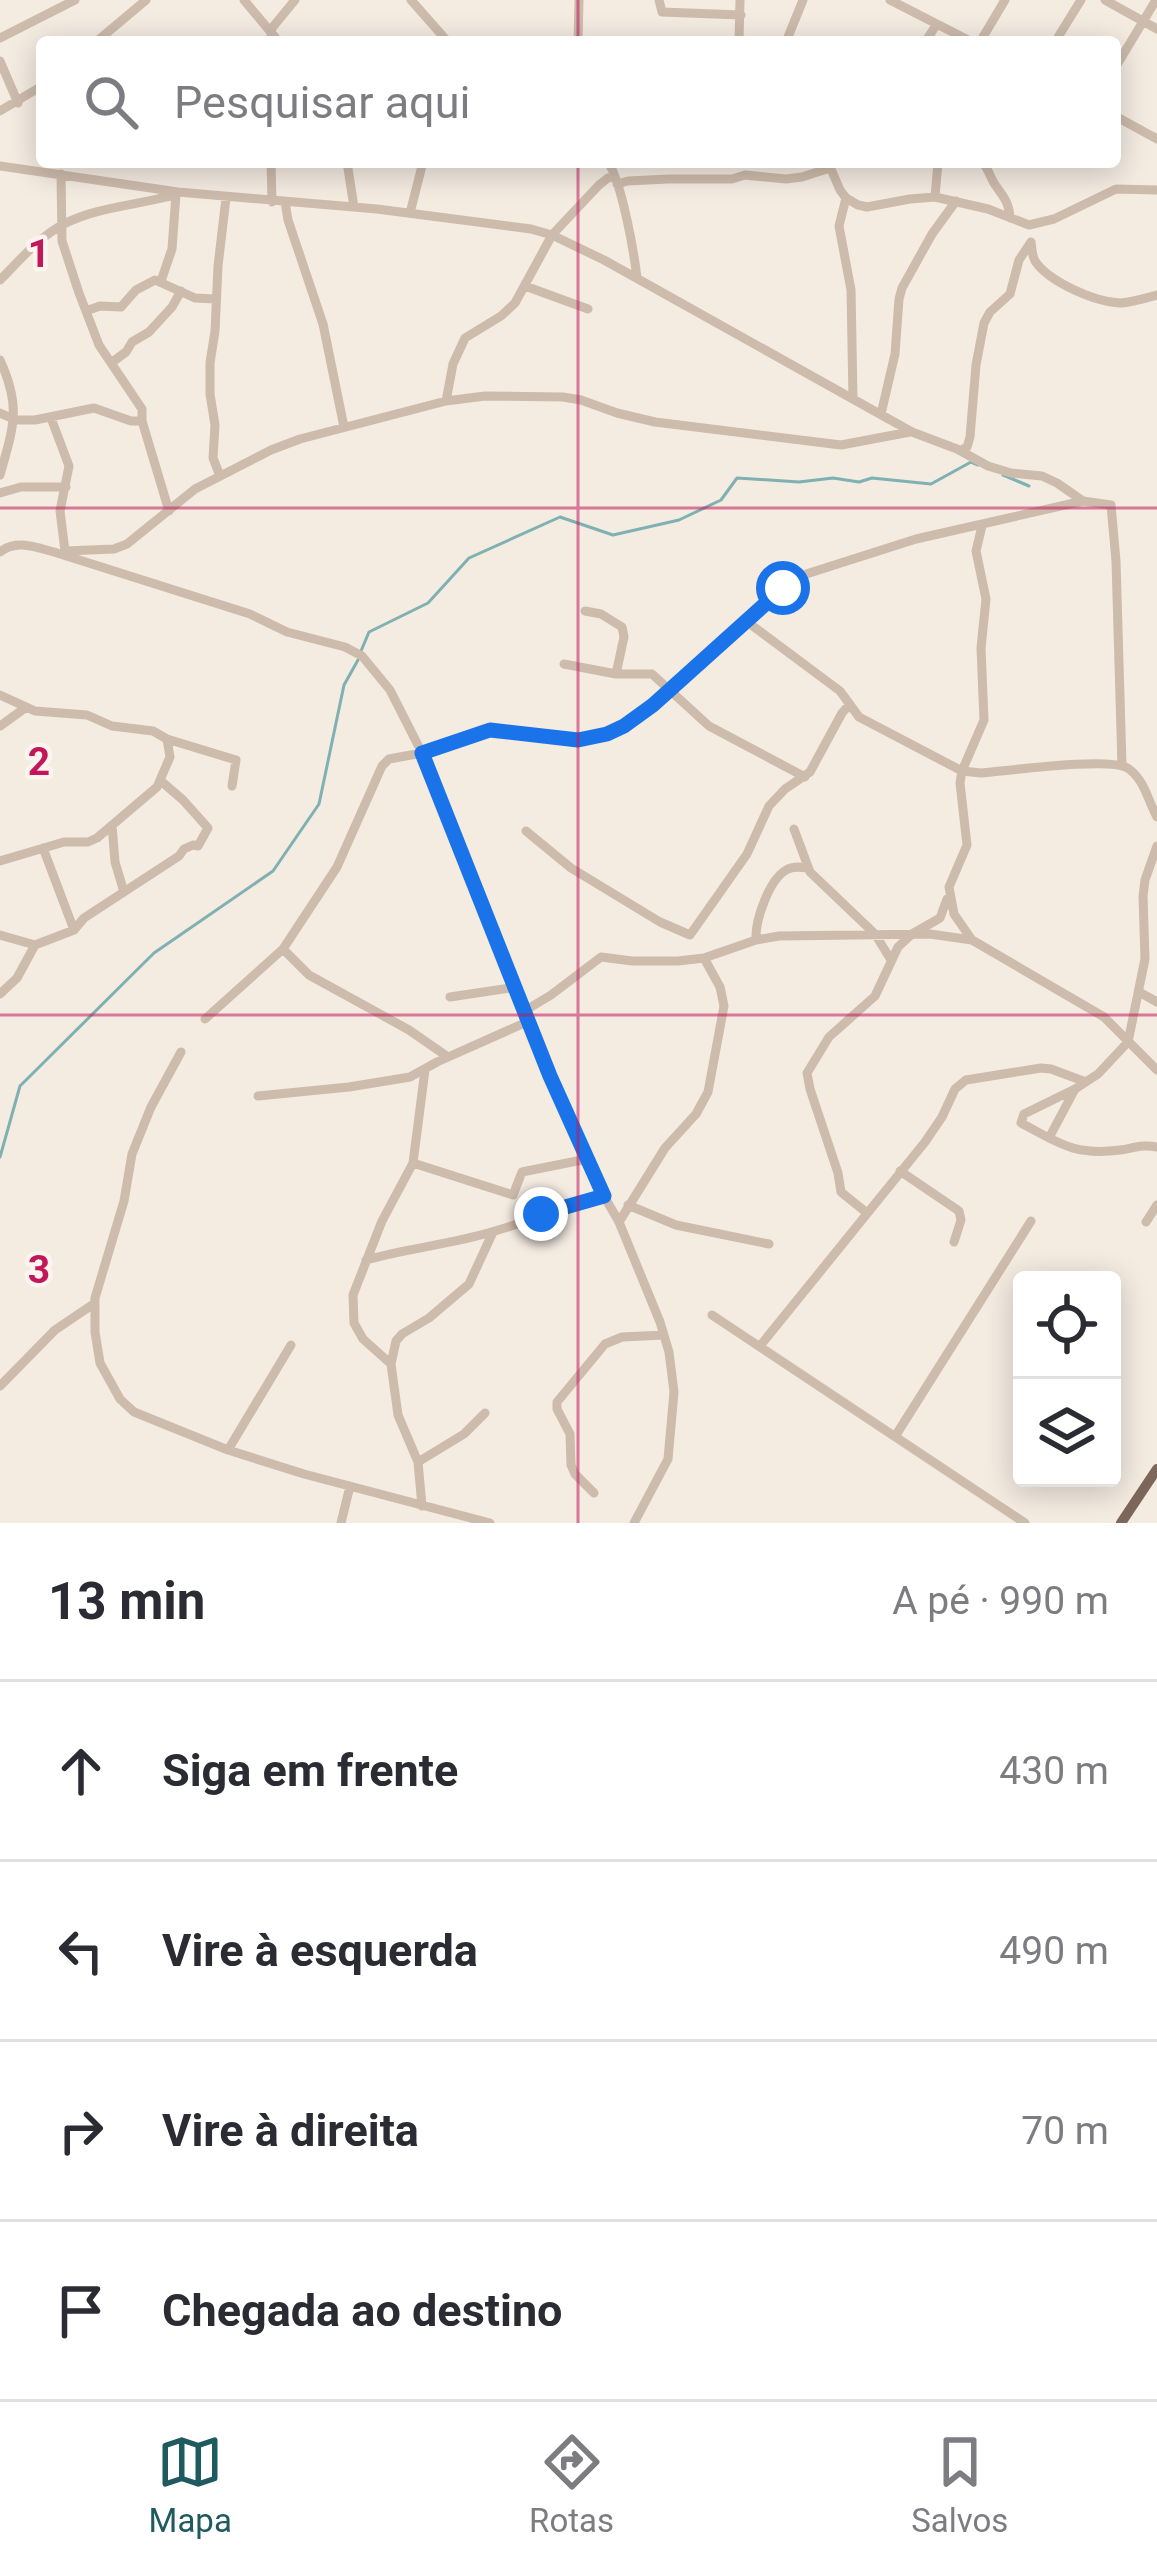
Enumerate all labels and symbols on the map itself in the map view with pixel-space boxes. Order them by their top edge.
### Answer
text: 1 [28,231,50,277]
route start [756,561,810,615]
text: 2 [28,739,50,785]
route end [514,1187,568,1241]
text: 3 [28,1247,50,1293]

